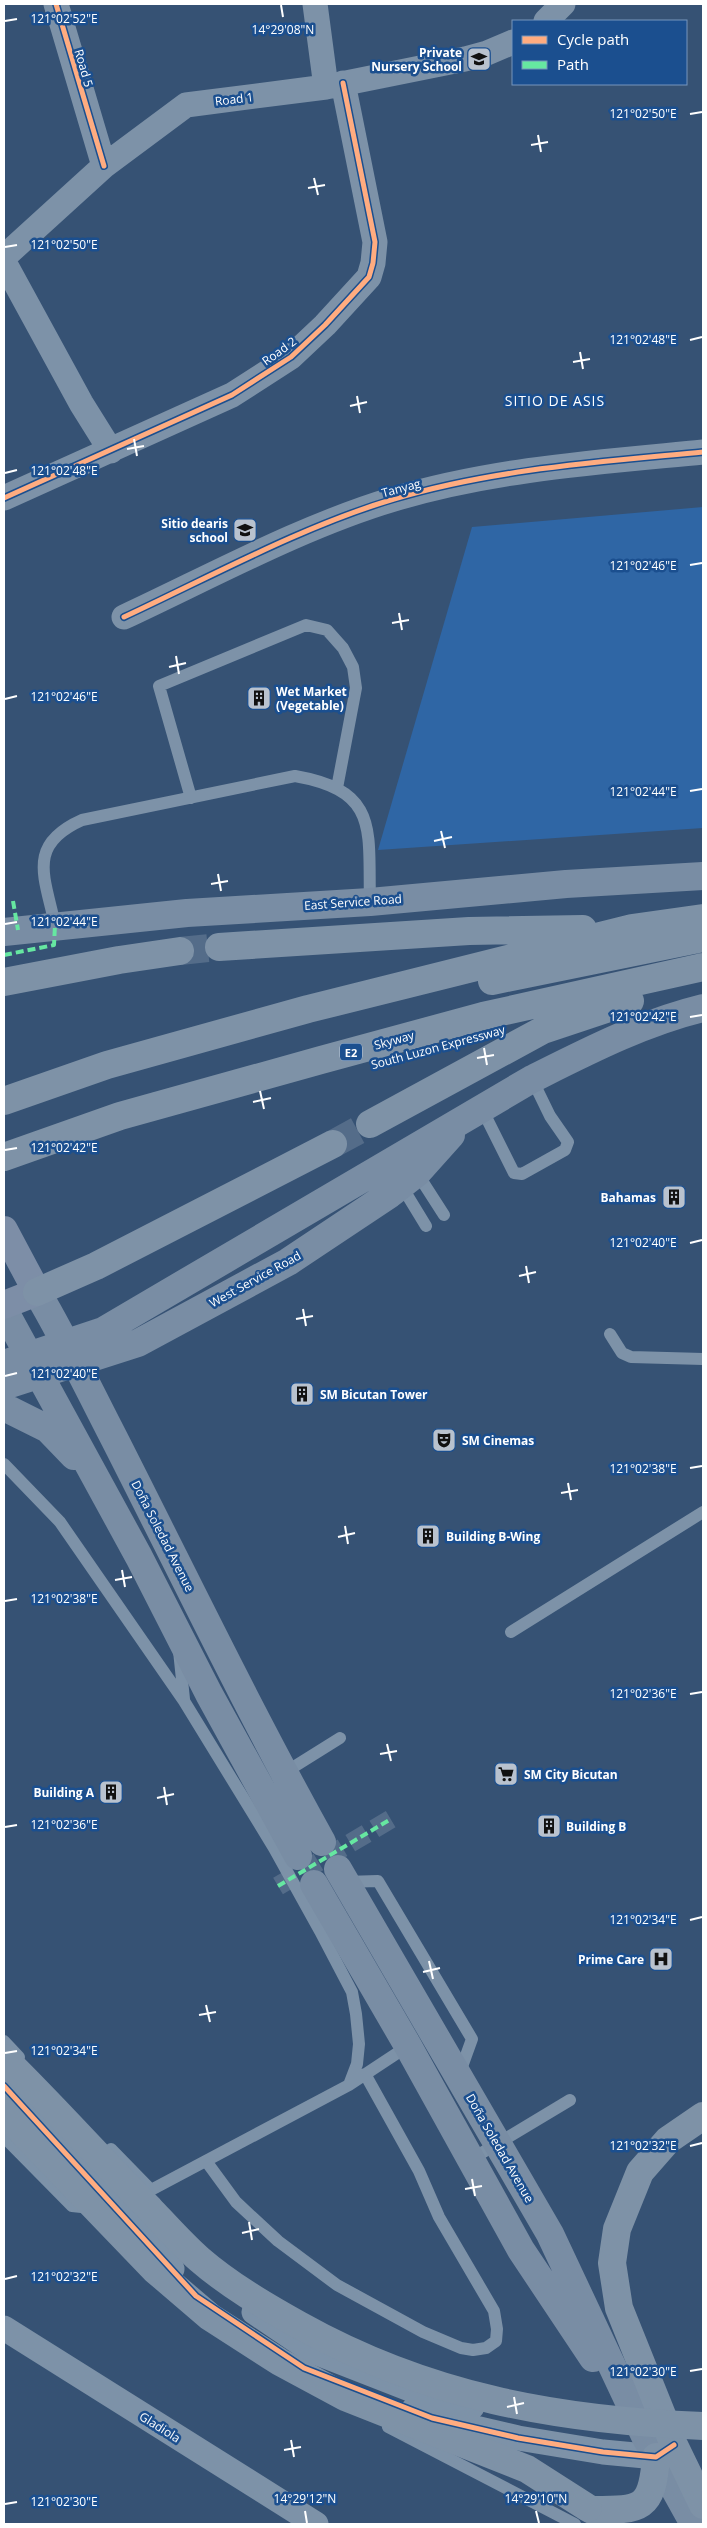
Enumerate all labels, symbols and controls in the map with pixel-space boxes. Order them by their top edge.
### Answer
text: 121°02'52"E [30,10,98,27]
legend [512,20,687,85]
text: 14°29'08"N [252,21,314,38]
text: Cycle path [557,29,629,49]
place label: Private Nursery School [371,44,462,75]
school or university icon: Private Nursery School [466,46,492,72]
street label: Road 5 [71,47,98,89]
text: Path [557,54,589,74]
street label: Road 1 [214,88,254,110]
text: 121°02'50"E [609,105,677,122]
text: 121°02'50"E [30,236,98,253]
text: 121°02'48"E [609,331,677,348]
street label: Road 2 [258,333,300,369]
district label: SITIO DE ASIS [505,391,605,410]
text: 121°02'48"E [30,462,98,479]
street label: Tanyag [380,475,423,501]
place label: Sitio dearis school [161,515,228,546]
school or university icon: Sitio dearis school [232,517,258,543]
text: 121°02'46"E [609,557,677,574]
place label: Wet Market (Vegetable) [276,683,347,714]
building icon: Wet Market (Vegetable) [246,685,272,711]
text: 121°02'46"E [30,688,98,705]
text: 121°02'44"E [609,783,677,800]
street label: East Service Road [304,890,402,914]
text: 121°02'44"E [30,913,98,930]
text: 121°02'42"E [609,1008,677,1025]
street label: South Luzon Expressway [369,1021,508,1073]
street label: Skyway [372,1026,417,1053]
road number: E2 [340,1044,362,1060]
text: 121°02'42"E [30,1139,98,1156]
building icon: Bahamas [661,1184,687,1210]
place label: Bahamas [601,1189,656,1206]
text: 121°02'40"E [609,1234,677,1251]
street label: West Service Road [206,1247,304,1311]
text: 121°02'40"E [30,1365,98,1382]
building icon: SM Bicutan Tower [289,1381,315,1407]
place label: SM Bicutan Tower [320,1386,428,1403]
theatre icon: SM Cinemas [431,1427,457,1453]
place label: SM Cinemas [462,1432,534,1449]
text: 121°02'38"E [609,1460,677,1477]
street label: Doña Soledad Avenue [128,1477,199,1595]
building icon: Building B-Wing [415,1523,441,1549]
place label: Building B-Wing [446,1528,540,1545]
text: 121°02'38"E [30,1590,98,1607]
text: 121°02'36"E [609,1685,677,1702]
supermarket icon: SM City Bicutan [493,1761,519,1787]
place label: SM City Bicutan [524,1766,618,1783]
building icon: Building A [98,1779,124,1805]
place label: Building A [33,1784,95,1801]
building icon: Building B [536,1813,562,1839]
text: 121°02'36"E [30,1816,98,1833]
place label: Building B [566,1818,626,1835]
text: 121°02'34"E [609,1911,677,1928]
hospital icon: Prime Care [648,1946,674,1972]
place label: Prime Care [578,1951,644,1968]
text: 121°02'34"E [30,2042,98,2059]
street label: Doña Soledad Avenue [462,2091,538,2206]
text: 121°02'32"E [609,2137,677,2154]
text: 121°02'32"E [30,2268,98,2285]
text: 121°02'30"E [609,2363,677,2380]
street label: Gladiola [136,2408,184,2446]
text: 14°29'12"N [274,2490,336,2507]
text: 14°29'10"N [505,2490,567,2507]
text: 121°02'30"E [30,2493,98,2510]

